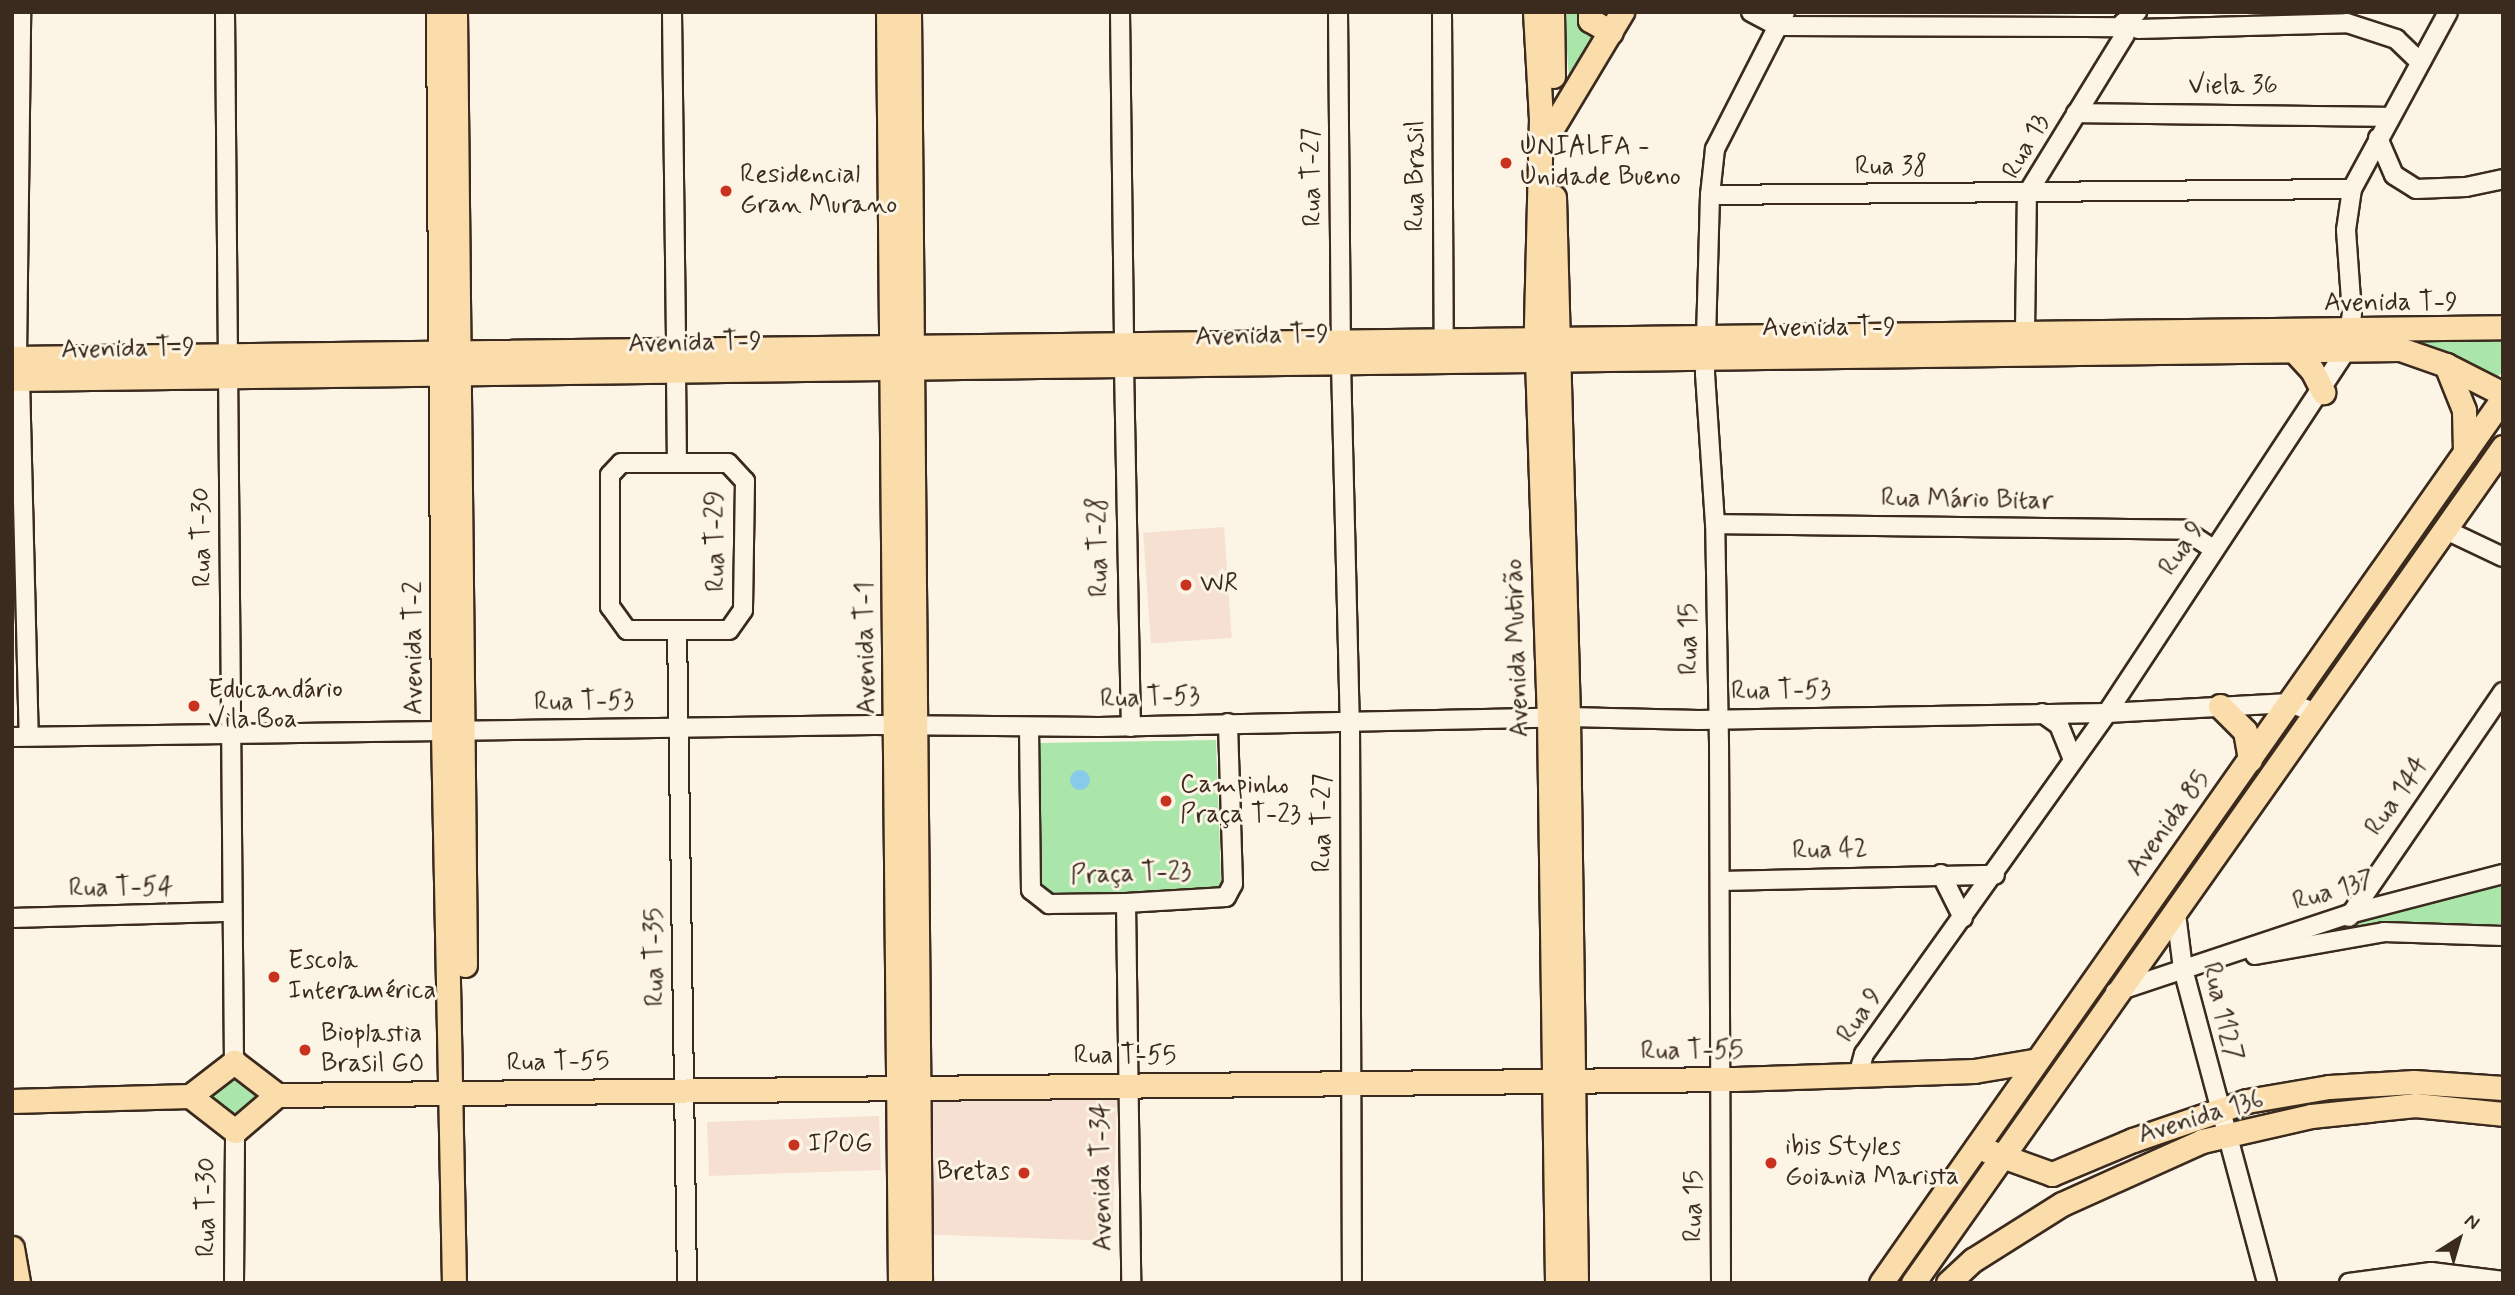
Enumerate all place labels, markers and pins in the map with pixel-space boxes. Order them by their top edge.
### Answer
place label: UNIALFA - Unidade Bueno [1520,132,1682,194]
marker: UNIALFA - Unidade Bueno [1498,155,1514,171]
place label: Residencial Gran Murano [740,160,896,222]
marker: Residencial Gran Murano [718,183,734,199]
place label: WR [1200,569,1238,601]
marker: WR [1178,577,1194,593]
place label: Educandário Vila Boa [208,675,343,736]
marker: Educandário Vila Boa [186,698,202,714]
place label: Campinho Praça T-23 [1180,770,1301,832]
marker: Campinho Praça T-23 [1158,793,1174,809]
place label: Escola Interamérica [288,946,436,1007]
marker: Escola Interamérica [266,969,282,985]
place label: Bioplastia Brasil GO [321,1019,426,1080]
marker: Bioplastia Brasil GO [295,1040,315,1060]
place label: IPOG [808,1129,872,1161]
place label: ibis Styles Goiania Marista [1785,1132,1957,1194]
marker: IPOG [786,1137,802,1153]
marker: ibis Styles Goiania Marista [1763,1155,1779,1171]
place label: Bretas [937,1157,1010,1189]
marker: Bretas [1016,1165,1032,1181]

